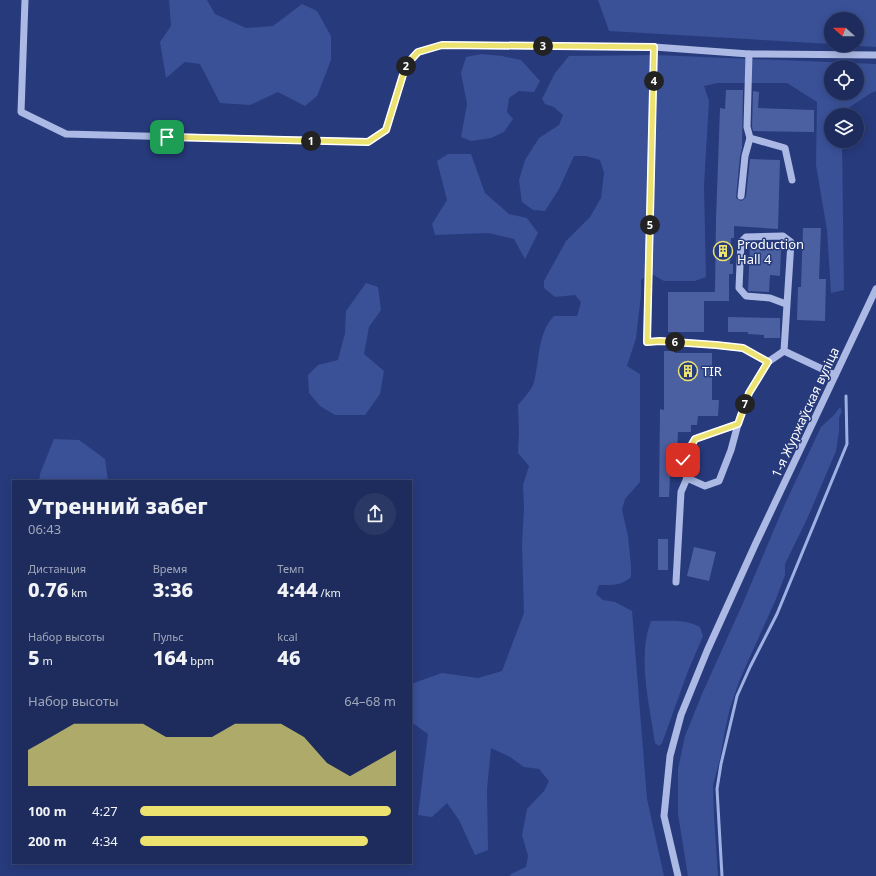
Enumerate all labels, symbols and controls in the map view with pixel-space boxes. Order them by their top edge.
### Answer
north arrow [824,12,864,52]
map controls [824,12,864,148]
pin: 3 [533,36,553,56]
text: 3 [540,38,546,53]
pin: 2 [396,56,416,76]
text: 2 [403,58,409,73]
button: locate [824,60,864,100]
pin: 4 [644,71,664,91]
text: 4 [651,73,657,88]
button: layers [824,108,864,148]
pin [150,120,184,154]
icon: arrive [156,126,178,148]
pin: 1 [301,131,321,151]
text: 1 [308,133,314,148]
pin: 5 [640,215,660,235]
text: 5 [647,217,653,232]
place label: Production Hall 4 [737,235,804,268]
building icon: Production Hall 4 [712,240,734,262]
pin: 6 [665,332,685,352]
text: 6 [672,334,678,349]
street label: 1-я Журжаўская вуліца [767,344,843,480]
building icon: TIR [677,360,699,382]
place label: TIR [702,362,722,380]
pin: 7 [735,394,755,414]
text: 7 [742,396,748,411]
pin [666,443,700,477]
icon: check [672,449,694,471]
text: Утренний забег [28,490,208,520]
button: share [354,493,396,535]
text: 06:43 [28,520,61,538]
text: Дистанция [28,561,86,576]
text: Время [153,561,187,576]
text: Темп [277,561,304,576]
text: 0.76 [28,576,68,603]
text: 3:36 [153,576,193,603]
text: 4:44 [277,576,318,603]
text: km [68,585,87,600]
text: /km [318,585,341,600]
text: Набор высоты [28,629,105,644]
text: Пульс [153,629,184,644]
text: kcal [277,629,298,644]
text: 5 [28,644,40,671]
text: 164 [153,644,187,671]
text: 46 [277,644,300,671]
text: m [40,653,53,668]
text: bpm [187,653,214,668]
text: Набор высоты [28,692,119,710]
text: 64–68 m [344,692,396,710]
text: 100 m [28,802,66,820]
text: 4:27 [92,802,118,820]
text: 200 m [28,832,66,850]
text: 4:34 [92,832,118,850]

